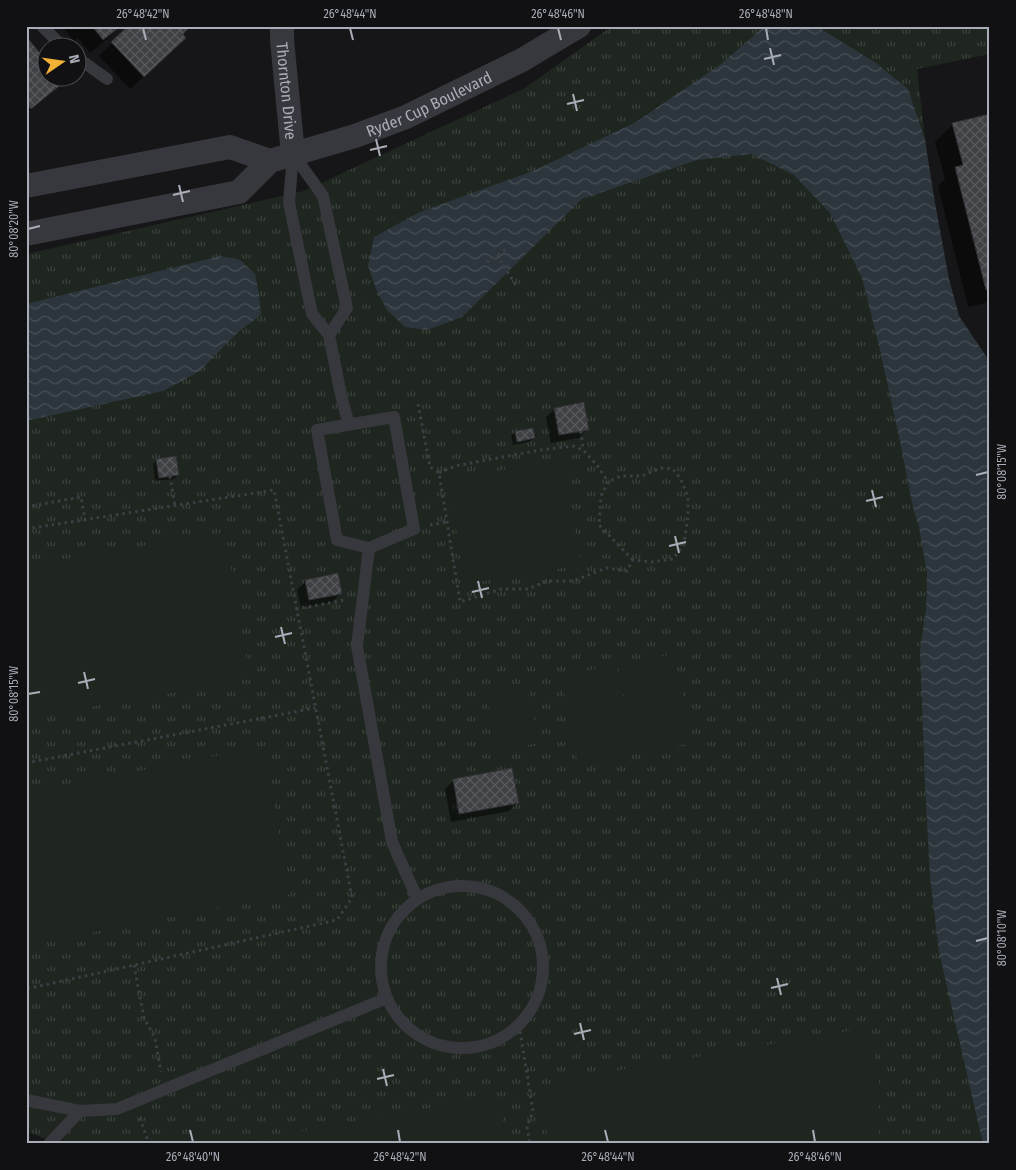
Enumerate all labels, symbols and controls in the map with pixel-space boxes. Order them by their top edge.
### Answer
text: 26°48'42"N [116,7,170,21]
text: 26°48'44"N [323,7,377,21]
text: 26°48'46"N [531,7,585,21]
text: 26°48'48"N [739,7,793,21]
north arrow [38,38,88,88]
street label: Thornton Drive [272,41,301,141]
text: N [65,53,83,65]
street label: Ryder Cup Boulevard [363,67,495,141]
text: 80°08'20"W [7,200,21,258]
text: 80°08'15"W [995,444,1009,500]
text: 80°08'15"W [7,666,21,722]
text: 80°08'10"W [995,910,1009,966]
text: 26°48'40"N [166,1150,220,1164]
text: 26°48'42"N [373,1150,427,1164]
text: 26°48'44"N [581,1150,635,1164]
text: 26°48'46"N [788,1150,842,1164]

